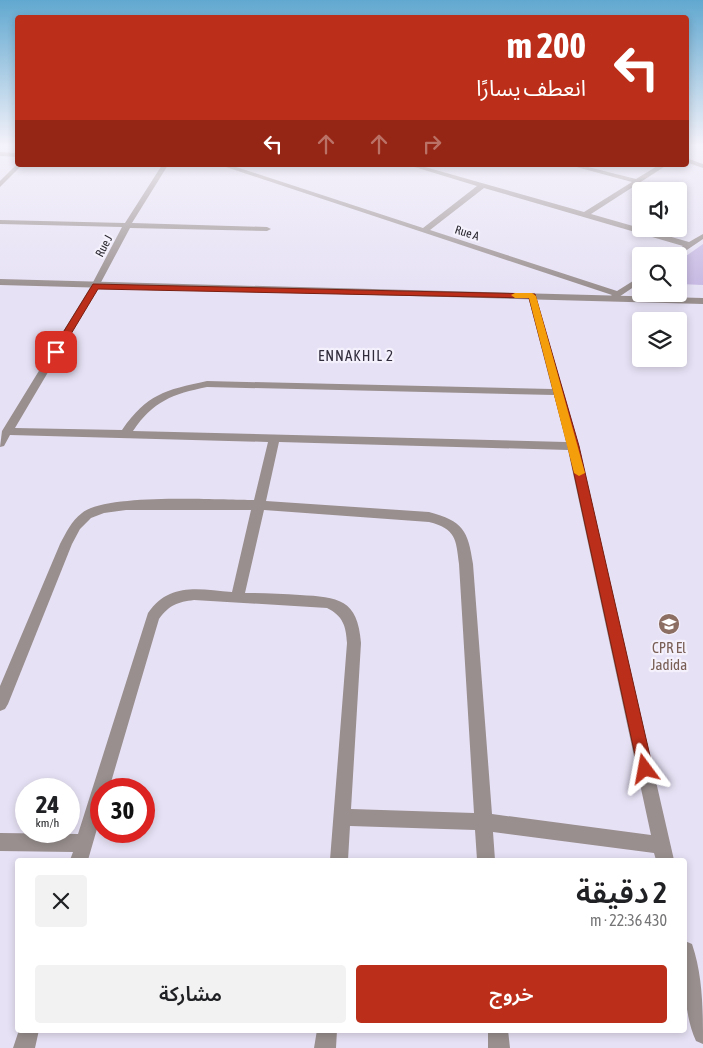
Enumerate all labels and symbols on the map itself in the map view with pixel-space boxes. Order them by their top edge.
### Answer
street label: Rue A [453,223,481,244]
street label: Rue J [92,233,116,259]
pin [35,331,77,373]
district label: ENNAKHIL 2 [318,347,394,364]
school or university icon: CPR El Jadida [657,612,681,636]
place label: CPR El Jadida [651,639,687,673]
position arrow [618,742,670,794]
speed limit sign: 30 [90,778,155,843]

